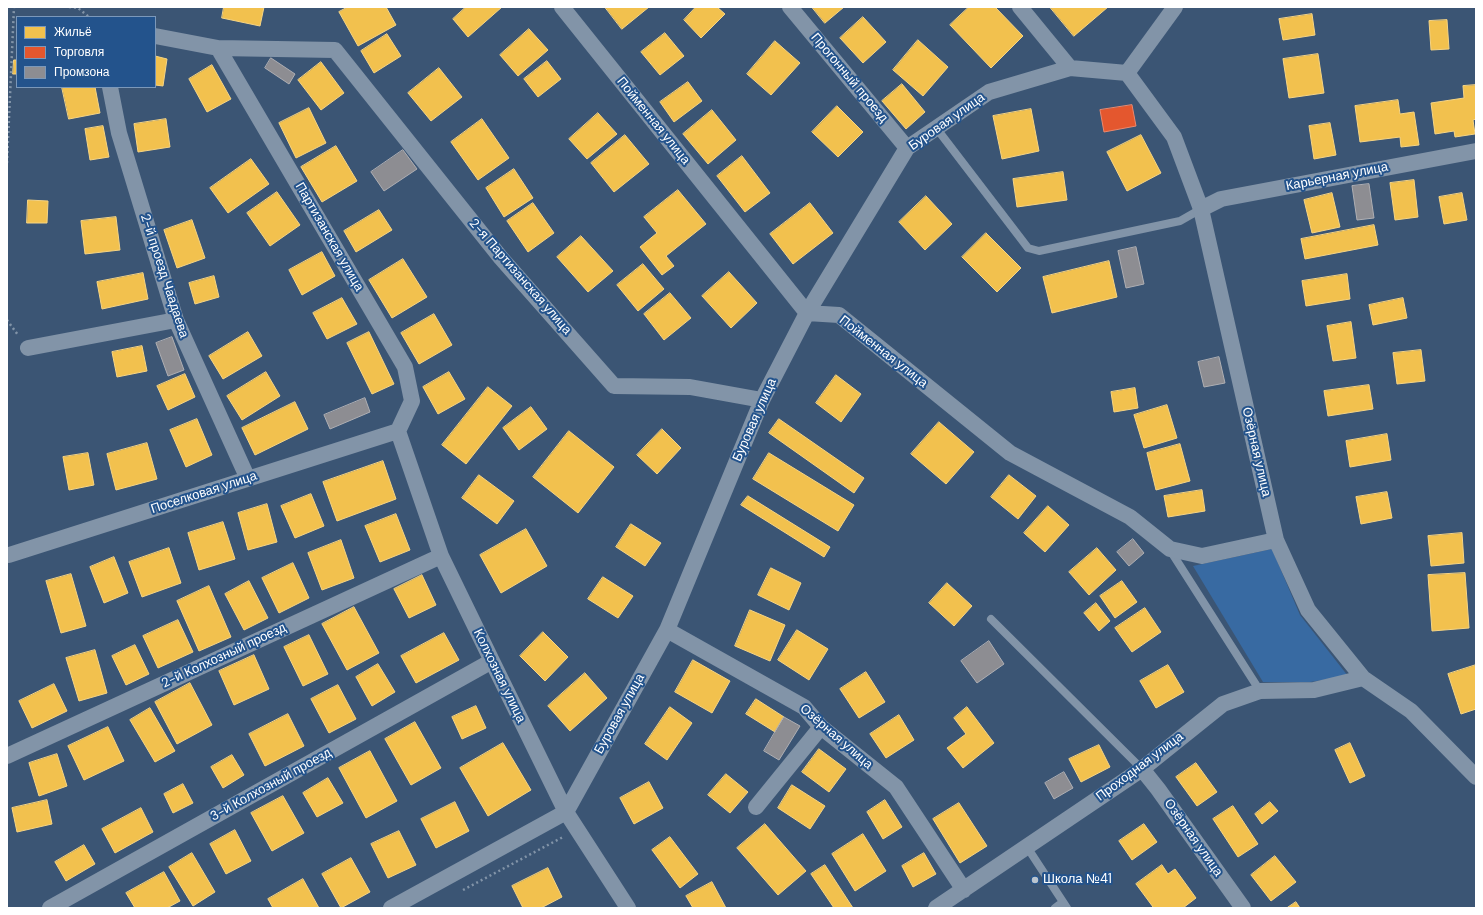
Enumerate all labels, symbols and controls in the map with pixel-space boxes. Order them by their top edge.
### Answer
legend [16,16,156,88]
text: Жильё [54,24,92,40]
street label: Прогонный проезд [807,30,891,126]
text: Торговля [54,44,104,60]
text: Промзона [54,64,109,80]
street label: Пойменная улица [613,74,693,168]
street label: Буровая улица [906,90,988,154]
street label: Карьерная улица [1285,159,1389,195]
street label: Партизанская улица [291,180,367,294]
street label: 2-й проезд Чаадаева [137,212,191,340]
street label: 2-я Партизанская улица [466,216,574,338]
street label: Пойменная улица [836,313,930,391]
street label: Буровая улица [730,376,780,464]
street label: Озёрная улица [1238,406,1274,498]
street label: Поселковая улица [149,468,259,518]
street label: 2-й Колхозный проезд [159,620,289,692]
street label: Колхозная улица [470,627,528,725]
street label: Буровая улица [592,671,648,757]
street label: Озёрная улица [796,701,876,773]
street label: Проходная улица [1093,729,1187,805]
street label: 3-й Колхозный проезд [208,745,334,825]
street label: Озёрная улица [1160,796,1226,880]
place label: Школа №41 [1043,872,1112,888]
marker: Школа №41 [1030,875,1040,885]

